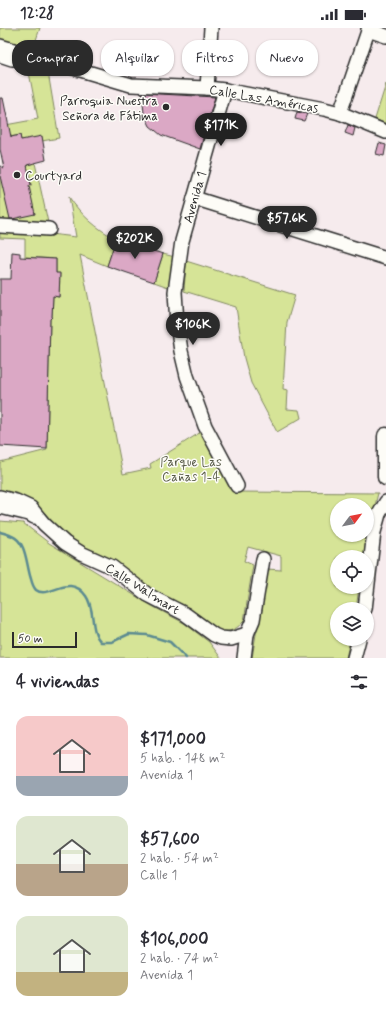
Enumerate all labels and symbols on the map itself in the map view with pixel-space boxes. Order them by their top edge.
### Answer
street label: Calle Las Américas [208,82,320,117]
place label: Parroquia Nuestra Señora de Fátima [60,93,158,125]
marker: Parroquia Nuestra Señora de Fátima [161,102,171,112]
pin: $171K [193,113,249,147]
place label: Courtyard [25,168,82,185]
marker: Courtyard [12,170,22,180]
street label: Avenida 1 [180,170,211,225]
pin: $57.6K [254,206,320,240]
pin: $202K [107,226,163,260]
pin: $106K [165,312,221,346]
park label: Parque Las Cañas 1-4 [160,454,222,486]
north arrow [330,498,374,542]
street label: Calle Walmart [102,560,183,619]
scale bar [12,630,77,649]

